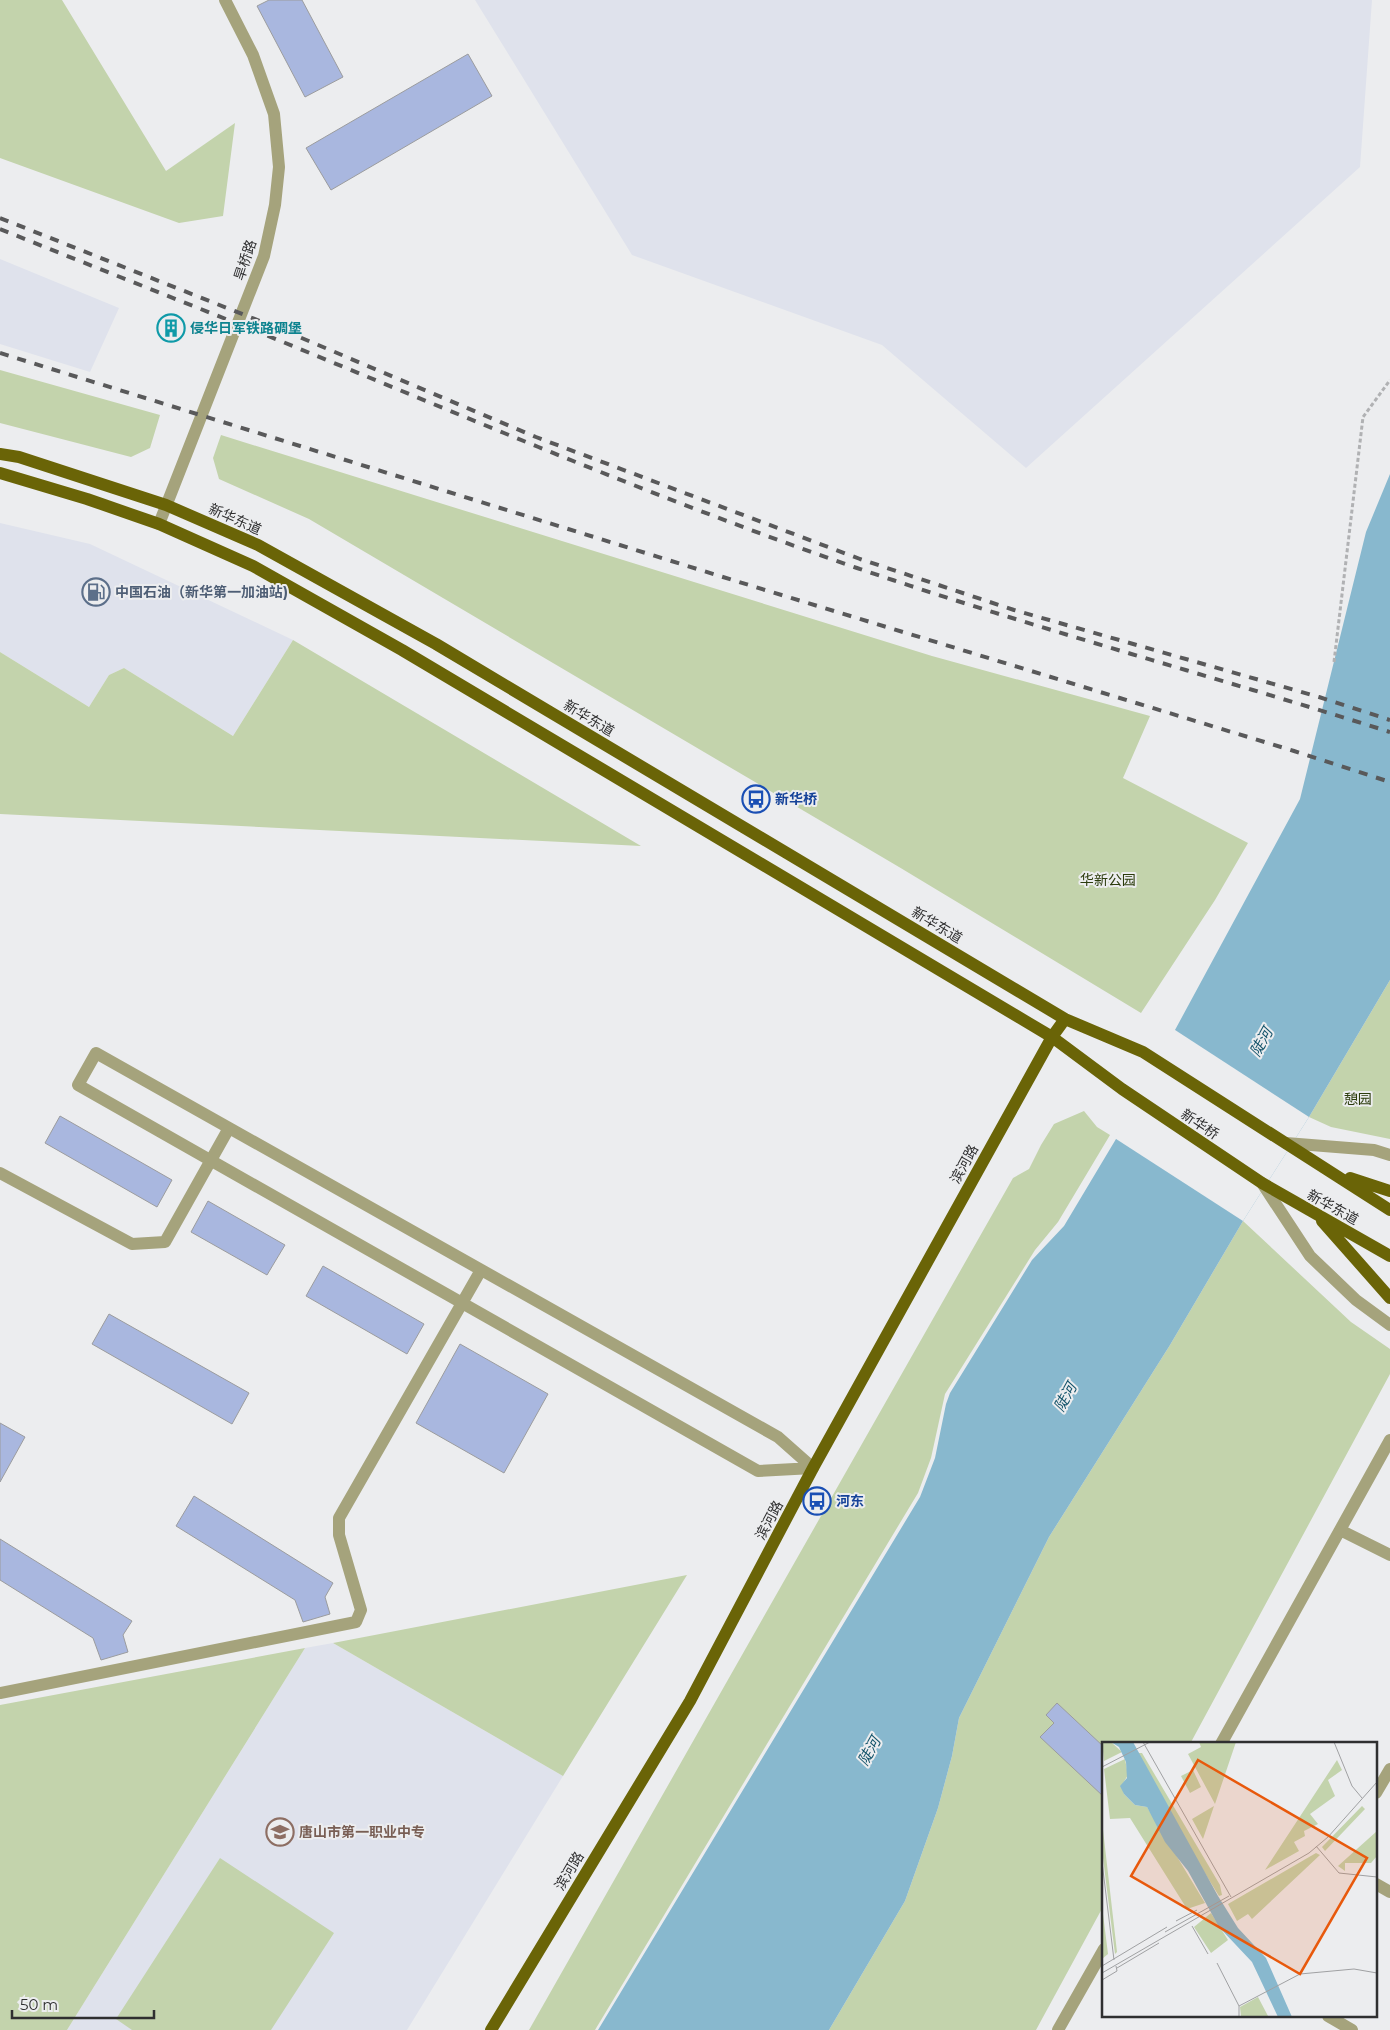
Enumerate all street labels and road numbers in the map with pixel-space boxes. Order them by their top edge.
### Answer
street label: 旱桥路 [230,237,260,283]
street label: 新华东道 [206,499,264,539]
street label: 新华东道 [560,696,618,740]
street label: 新华东道 [908,903,966,947]
street label: 新华桥 [1178,1105,1222,1143]
street label: 滨河路 [946,1141,982,1187]
street label: 新华东道 [1304,1186,1362,1228]
street label: 滨河路 [751,1497,787,1543]
street label: 滨河路 [550,1848,588,1894]

